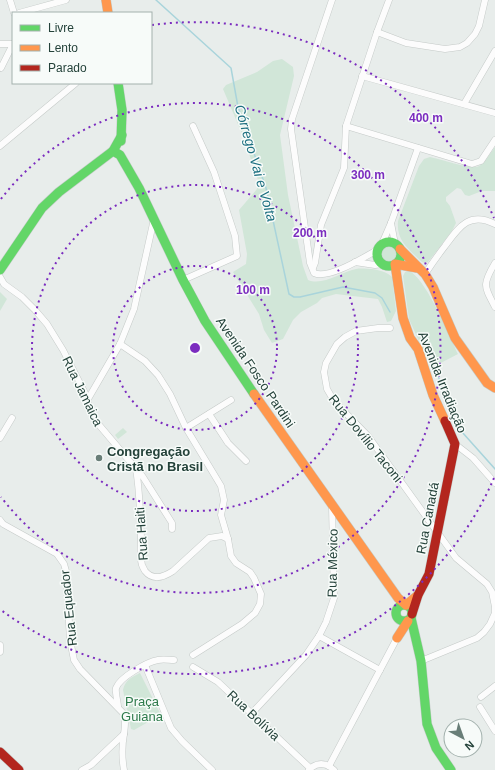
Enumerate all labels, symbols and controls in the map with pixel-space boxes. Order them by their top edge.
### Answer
legend [12,12,152,84]
text: Livre [48,21,74,35]
text: Lento [48,41,78,55]
text: Parado [48,61,87,75]
water label: Córrego Vai e Volta [232,103,280,224]
text: 400 m [409,111,443,125]
text: 300 m [351,168,385,182]
text: 200 m [293,226,327,240]
text: 100 m [236,283,270,297]
street label: Avenida Fosco Pardini [213,314,298,430]
street label: Avenida Irradiação [415,329,470,435]
centre of rings [188,341,202,355]
street label: Rua Jamaica [59,354,106,429]
street label: Rua Dovílio Taconi [326,392,406,485]
place label: Congregação Cristã no Brasil [107,444,203,474]
marker: Congregação Cristã no Brasil [94,453,104,463]
street label: Rua Canadá [413,480,442,555]
street label: Rua Haiti [132,507,151,561]
street label: Rua México [324,529,341,597]
street label: Rua Equador [57,568,80,647]
street label: Rua Bolívia [224,687,284,744]
park label: Praça Guiana [121,694,164,724]
north arrow [443,718,483,758]
text: N [463,738,476,753]

